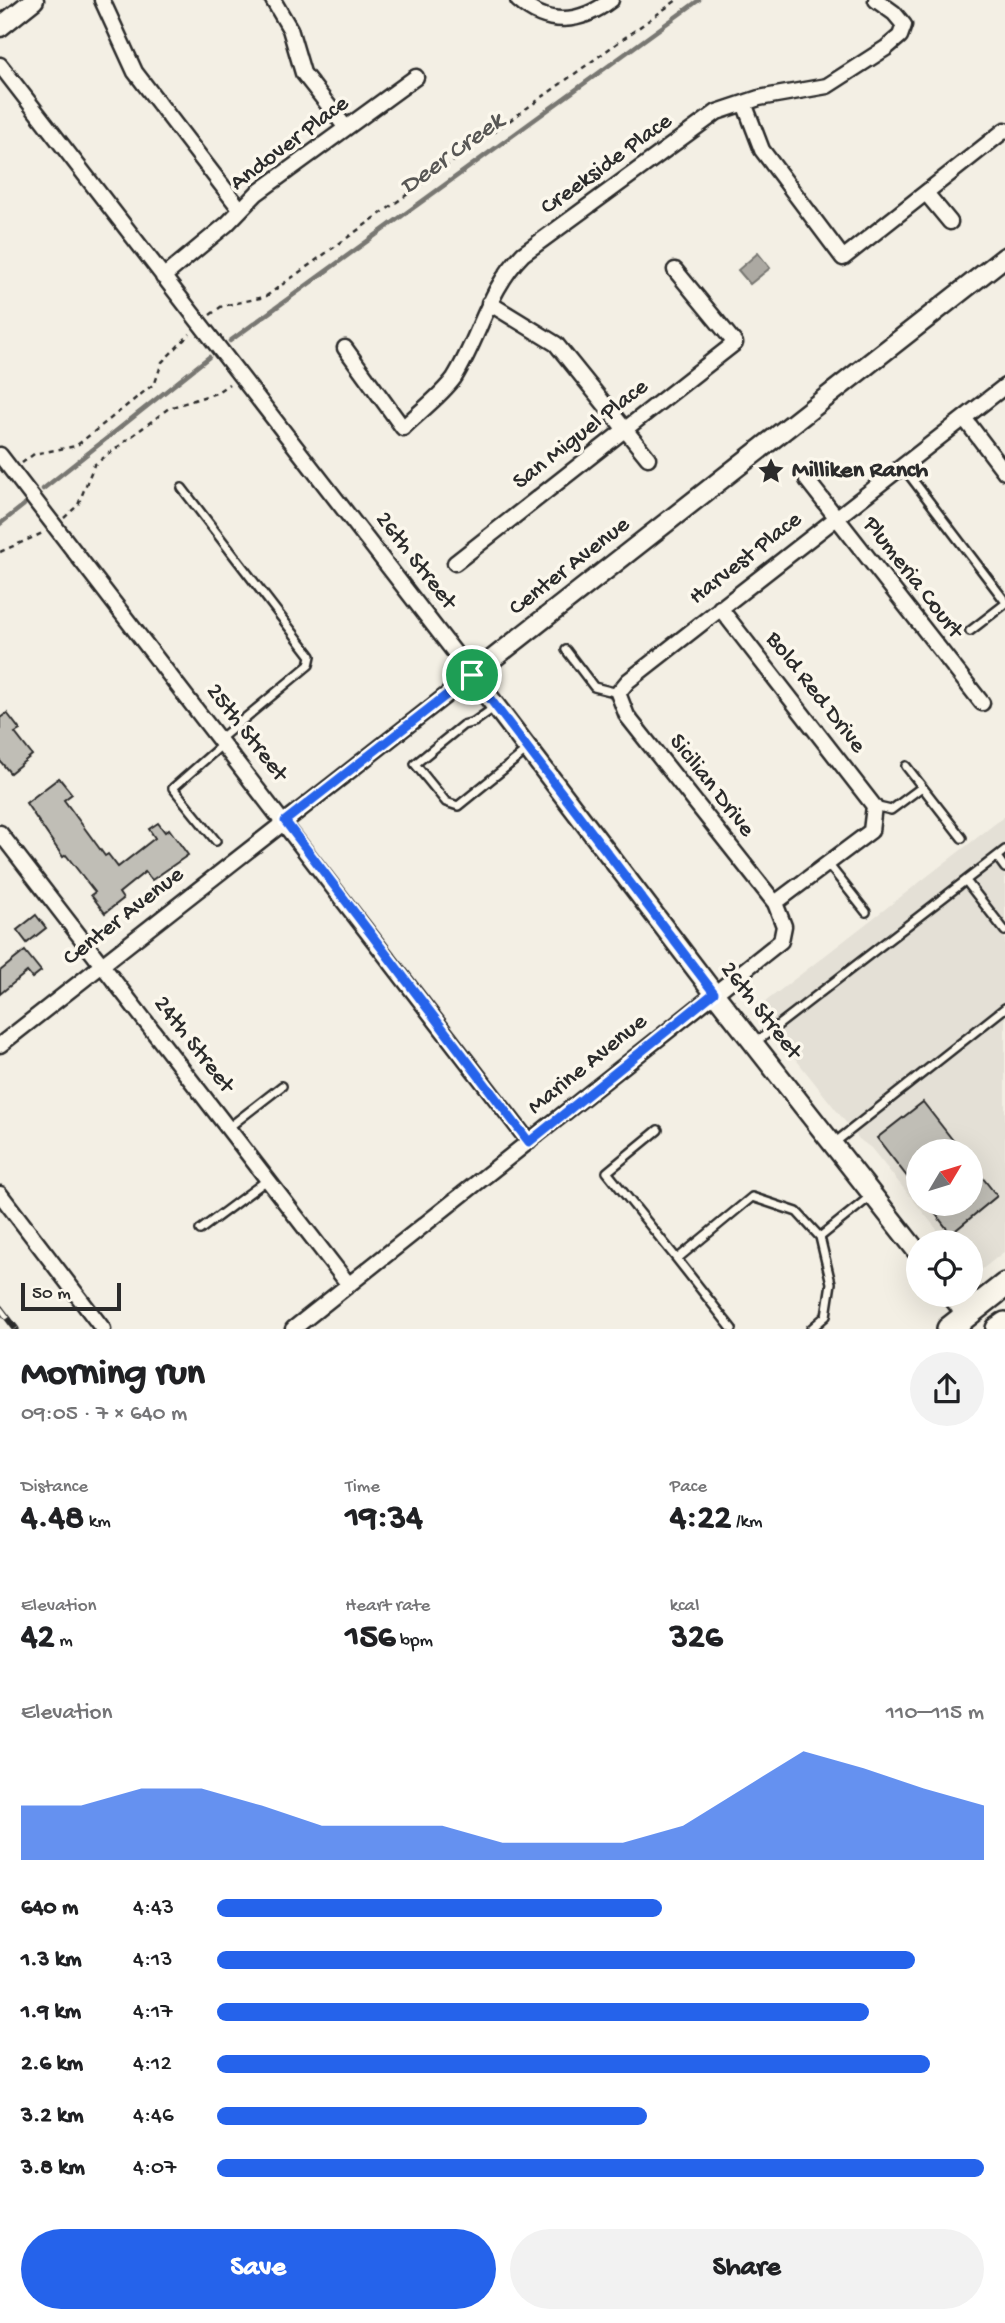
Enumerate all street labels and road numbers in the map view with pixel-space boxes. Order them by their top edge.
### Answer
street label: Andover Place [225,89,356,198]
street label: Creekside Place [536,107,679,222]
street label: San Miguel Place [507,373,655,497]
street label: 26th Street [368,506,464,617]
street label: Harvest Place [684,506,809,612]
street label: Center Avenue [504,510,637,623]
street label: Plumeria Court [855,510,970,647]
street label: Bold Red Drive [758,625,872,760]
street label: 25th Street [199,678,295,790]
street label: Sicilian Drive [662,729,761,844]
street label: Center Avenue [58,860,191,973]
street label: 26th Street [713,956,809,1067]
street label: 24th Street [146,991,241,1101]
street label: Marine Avenue [522,1008,654,1122]

